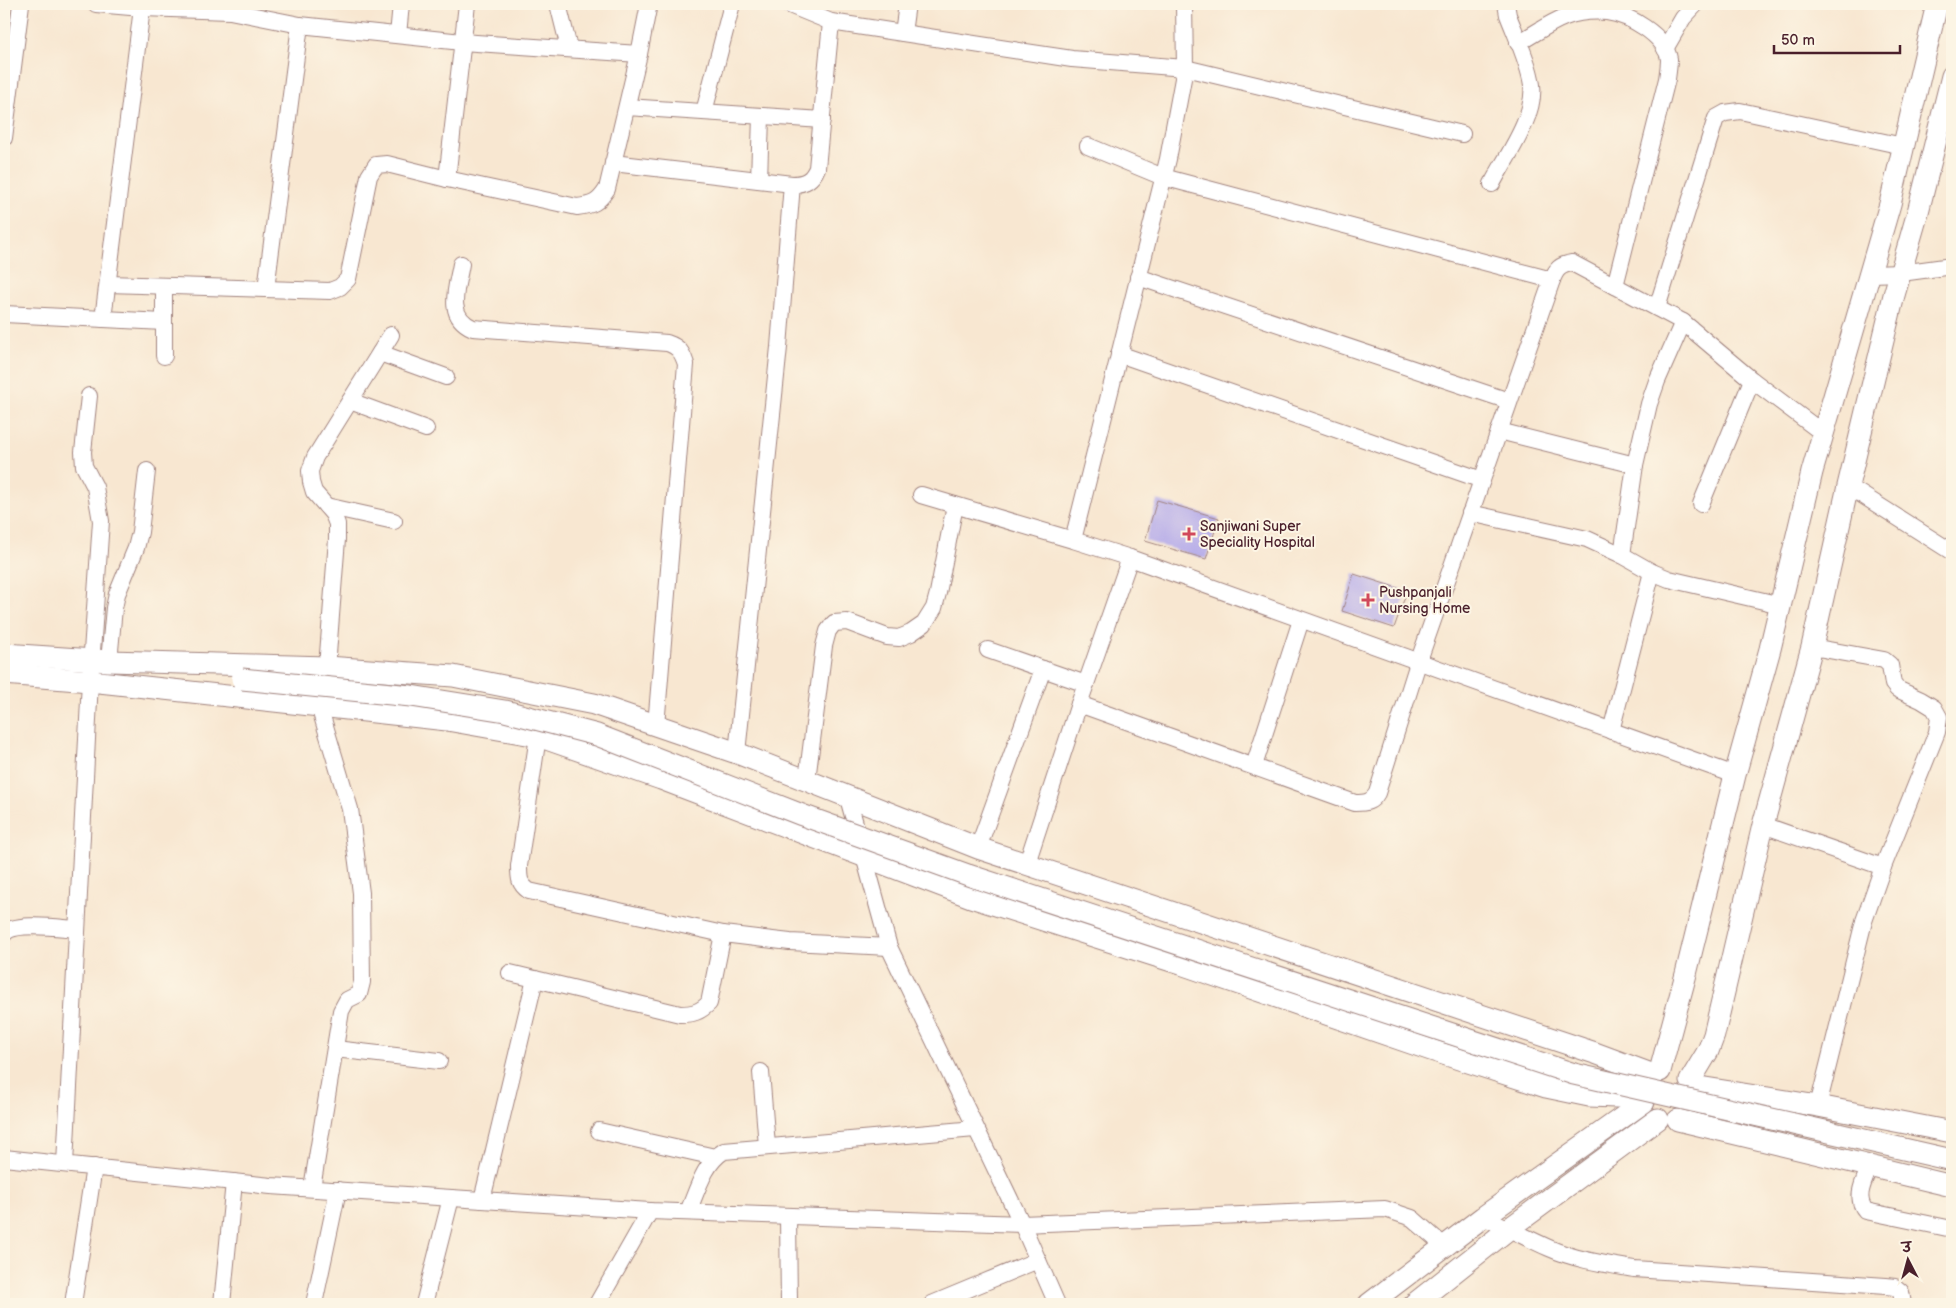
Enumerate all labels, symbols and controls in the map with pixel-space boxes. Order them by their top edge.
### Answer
scale bar [1774,22,1900,54]
text: 50 m [1781,31,1815,50]
place label: Sanjiwani Super Speciality Hospital [1200,518,1315,551]
marker: Sanjiwani Super Speciality Hospital [1182,527,1196,541]
place label: Pushpanjali Nursing Home [1379,584,1470,617]
marker: Pushpanjali Nursing Home [1361,593,1375,607]
north arrow [1884,1236,1934,1286]
text: उ [1899,1238,1914,1257]

